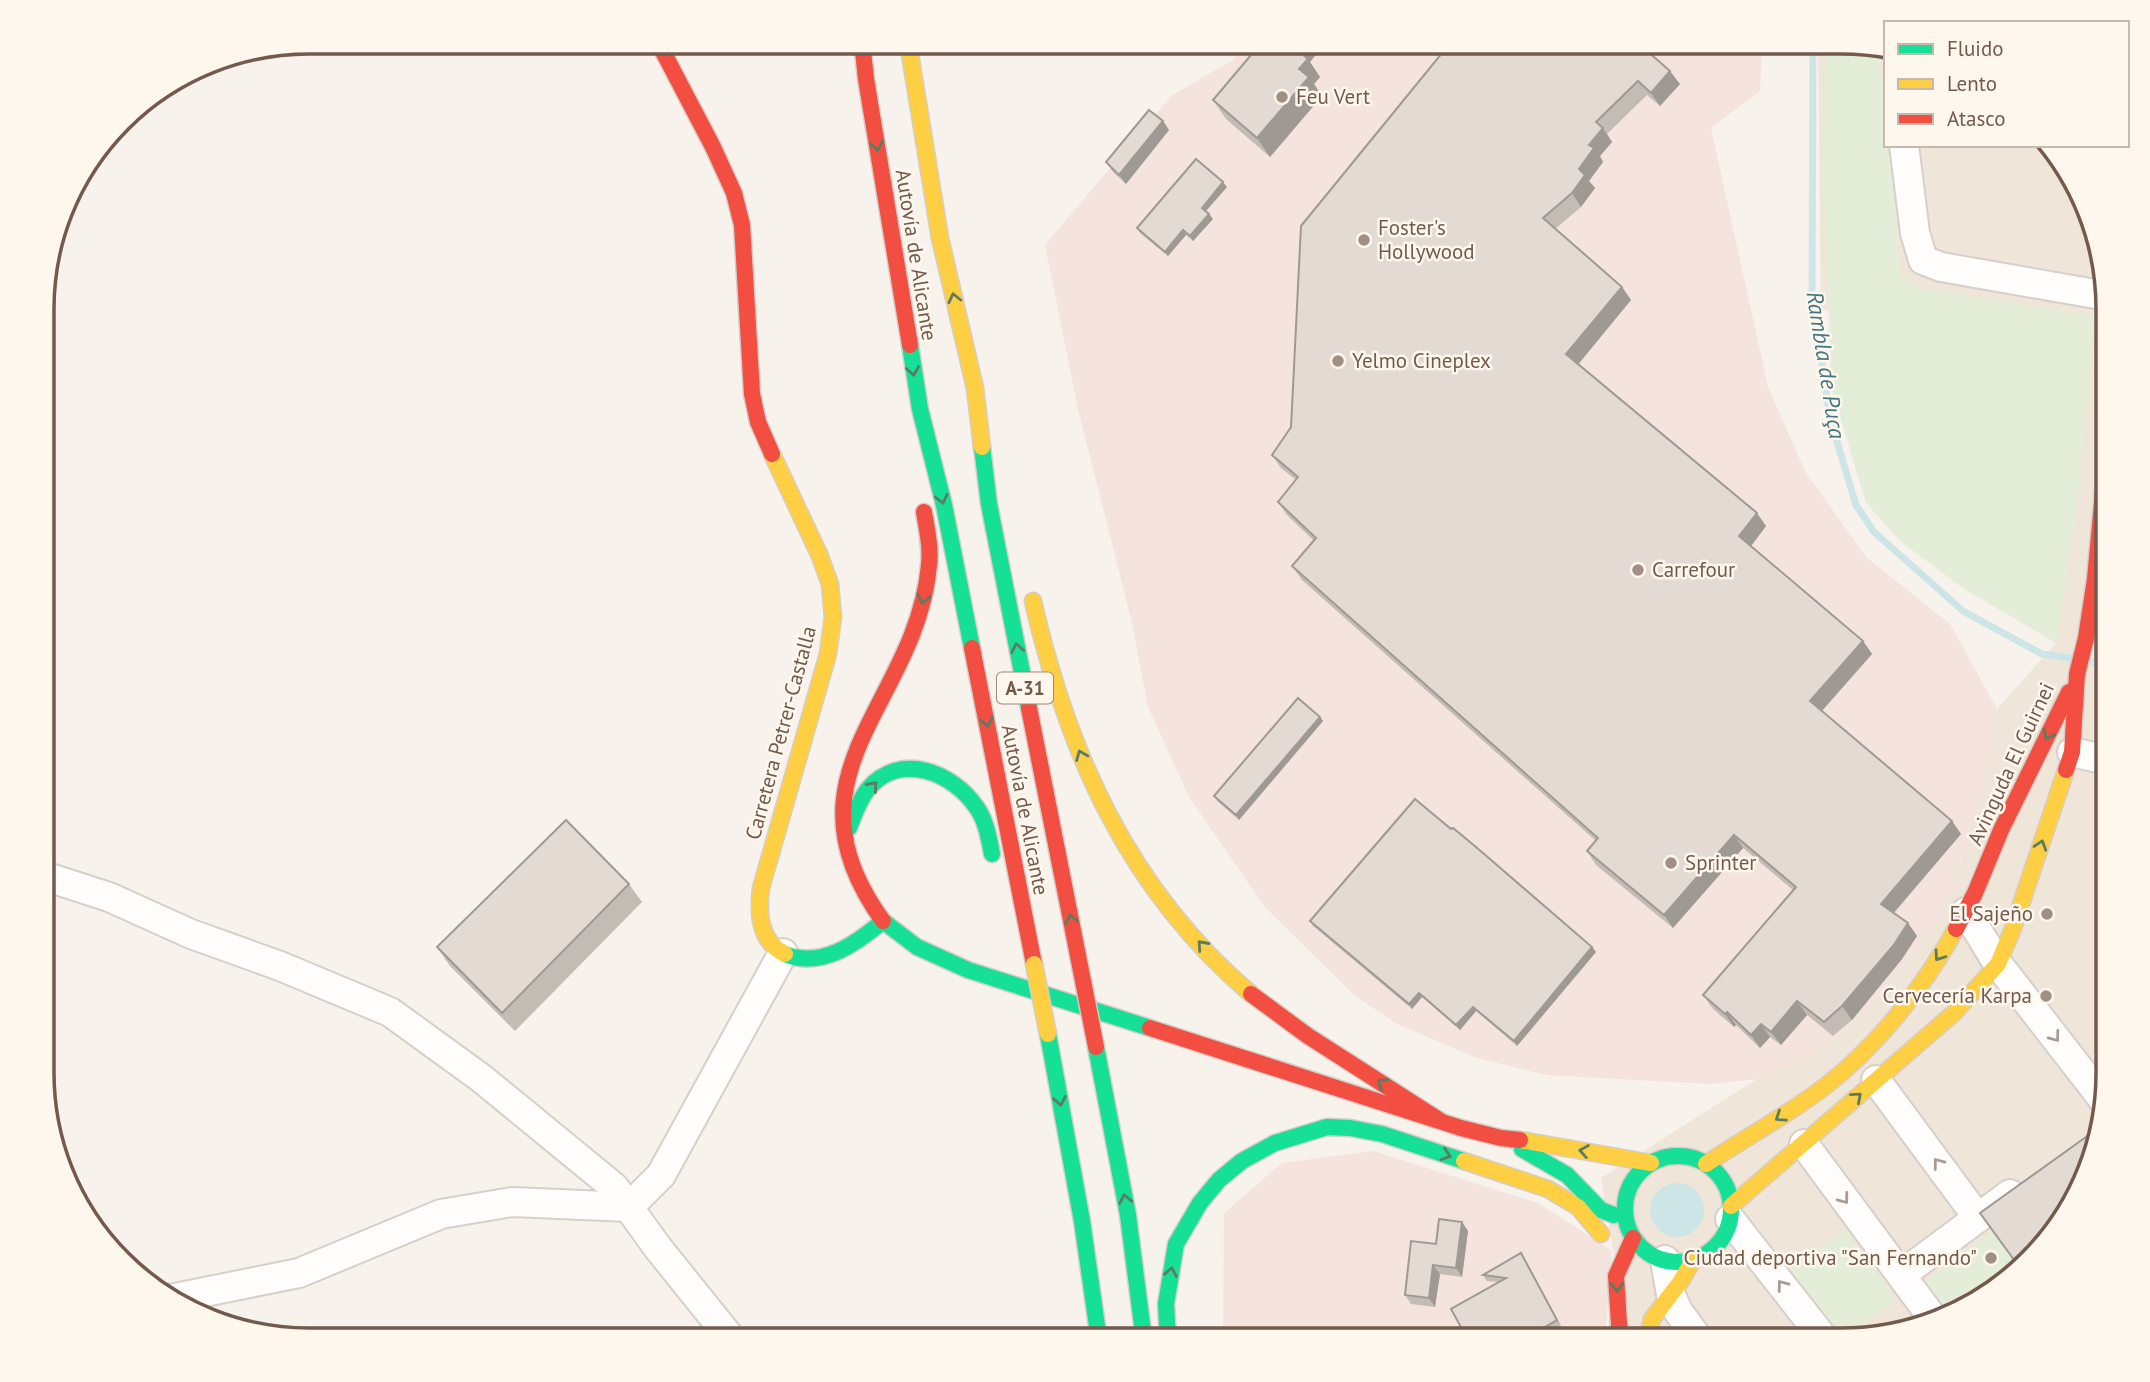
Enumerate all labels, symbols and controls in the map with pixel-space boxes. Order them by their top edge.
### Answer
legend [1884,21,2129,147]
text: Fluido [1947,35,2004,62]
text: Lento [1947,70,1997,97]
place label: Feu Vert [1296,83,1370,110]
marker: Feu Vert [1274,89,1290,105]
text: Atasco [1947,105,2006,132]
one-way arrow [869,140,884,152]
street label: Autovía de Alicante [890,167,943,343]
place label: Foster's Hollywood [1378,214,1475,265]
marker: Foster's Hollywood [1356,232,1372,248]
water label: Rambla de Puça [1801,289,1852,441]
one-way arrow [948,292,962,304]
place label: Yelmo Cineplex [1352,347,1491,374]
marker: Yelmo Cineplex [1330,353,1346,369]
one-way arrow [905,365,920,377]
one-way arrow [934,493,948,505]
place label: Carrefour [1652,556,1735,583]
marker: Carrefour [1630,562,1646,578]
one-way arrow [917,592,931,604]
street label: Carretera Petrer-Castalla [739,623,822,843]
one-way arrow [1011,642,1026,654]
road number: A-31 [997,673,1053,704]
street label: Avinguda El Guirnei [1961,678,2060,849]
one-way arrow [978,716,993,728]
street label: Autovía de Alicante [996,722,1055,897]
one-way arrow [2042,728,2056,740]
one-way arrow [1075,749,1089,761]
one-way arrow [864,781,877,794]
one-way arrow [2032,840,2047,852]
place label: Sprinter [1685,849,1756,876]
marker: Sprinter [1663,855,1679,871]
place label: El Sajeño [1949,900,2033,927]
marker: El Sajeño [2039,906,2055,922]
one-way arrow [1064,913,1079,925]
one-way arrow [1198,940,1210,953]
one-way arrow [1935,948,1947,961]
place label: Cervecería Karpa [1883,982,2032,1009]
marker: Cervecería Karpa [2038,988,2054,1004]
one-way arrow [2047,1029,2060,1042]
one-way arrow [1376,1079,1389,1092]
one-way arrow [1848,1093,1861,1105]
one-way arrow [1052,1095,1067,1107]
one-way arrow [1775,1109,1788,1121]
one-way arrow [1578,1144,1590,1159]
one-way arrow [1439,1147,1451,1161]
one-way arrow [1933,1158,1946,1171]
one-way arrow [1835,1191,1848,1204]
one-way arrow [1118,1193,1133,1205]
place label: Ciudad deportiva "San Fernando" [1683,1244,1977,1271]
marker: Ciudad deportiva "San Fernando" [1983,1250,1999,1266]
one-way arrow [1163,1266,1178,1278]
one-way arrow [1778,1280,1791,1293]
one-way arrow [1609,1282,1624,1293]

